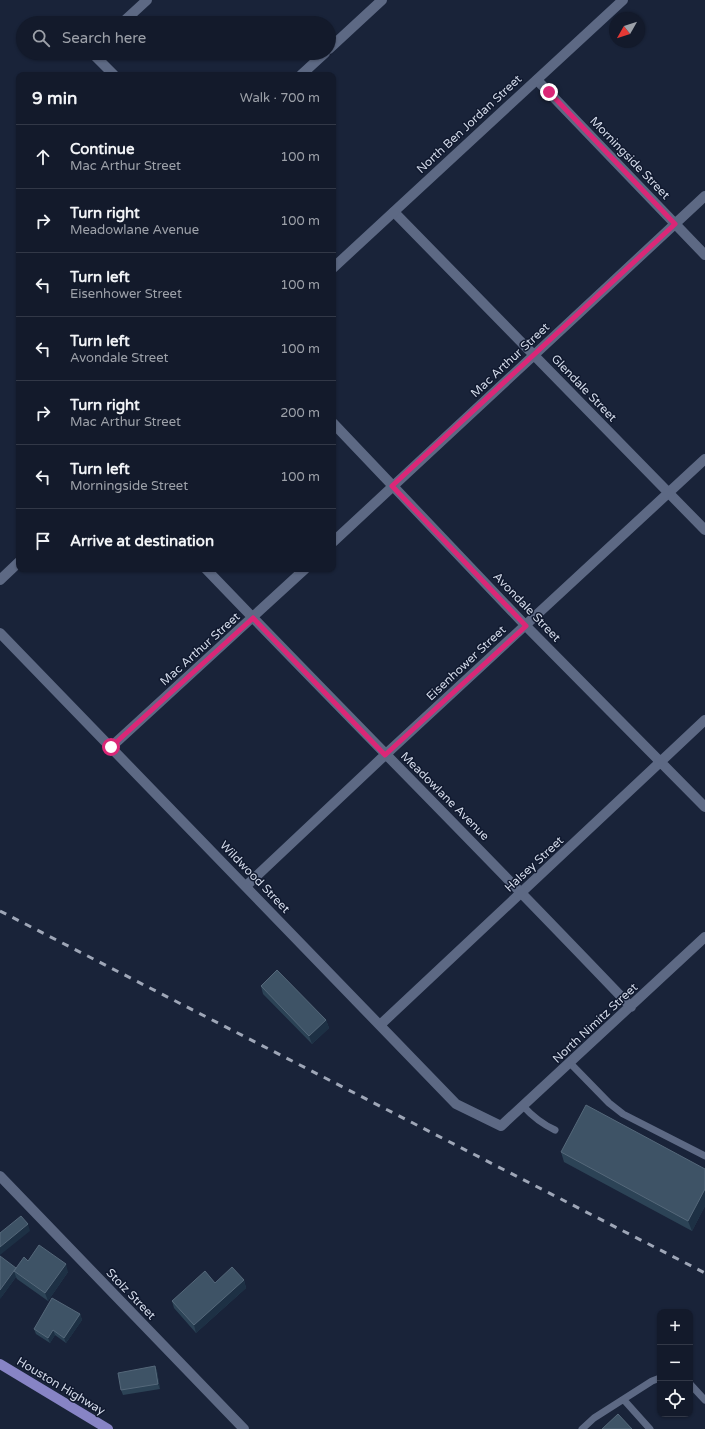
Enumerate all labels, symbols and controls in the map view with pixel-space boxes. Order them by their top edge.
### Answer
north arrow [609,12,645,48]
search box [16,16,336,60]
icon: search [30,27,52,49]
text: Search here [62,29,146,47]
street label: North Ben Jordan Street [414,71,525,176]
route end [540,83,558,101]
text: 9 min [32,88,77,109]
text: Walk · 700 m [240,90,320,106]
street label: Morningside Street [587,114,673,202]
text: Continue [70,140,134,158]
icon: ahead [32,146,54,168]
text: 100 m [280,149,320,165]
text: Mac Arthur Street [70,158,181,174]
text: Turn right [70,204,140,222]
icon: right [32,210,54,232]
text: 100 m [280,213,320,229]
text: Meadowlane Avenue [70,222,199,238]
text: Turn left [70,268,130,286]
icon: left [32,274,54,296]
text: 100 m [280,277,320,293]
text: Eisenhower Street [70,286,182,302]
street label: Mac Arthur Street [468,320,553,400]
text: Turn left [70,332,130,350]
icon: left [32,338,54,360]
text: 100 m [280,341,320,357]
text: Avondale Street [70,350,169,366]
street label: Glendale Street [549,352,620,425]
text: Turn right [70,396,140,414]
icon: right [32,402,54,424]
text: 200 m [280,405,320,421]
text: Mac Arthur Street [70,414,181,430]
text: Turn left [70,460,130,478]
icon: left [32,466,54,488]
text: 100 m [280,469,320,485]
text: Morningside Street [70,478,188,494]
icon: arrive [32,530,54,552]
text: Arrive at destination [70,532,214,550]
street label: Avondale Street [490,569,564,645]
street label: Mac Arthur Street [157,609,243,688]
street label: Eisenhower Street [423,622,509,703]
route start [102,738,120,756]
street label: Meadowlane Avenue [398,749,492,843]
street label: Halsey Street [502,833,567,895]
street label: Wildwood Street [217,838,293,916]
street label: North Nimitz Street [550,980,641,1066]
street label: Stolz Street [103,1266,159,1323]
map controls [657,1309,693,1417]
button: + [657,1309,693,1345]
button: − [657,1345,693,1381]
street label: Houston Highway [14,1354,108,1418]
button: locate [657,1381,693,1417]

